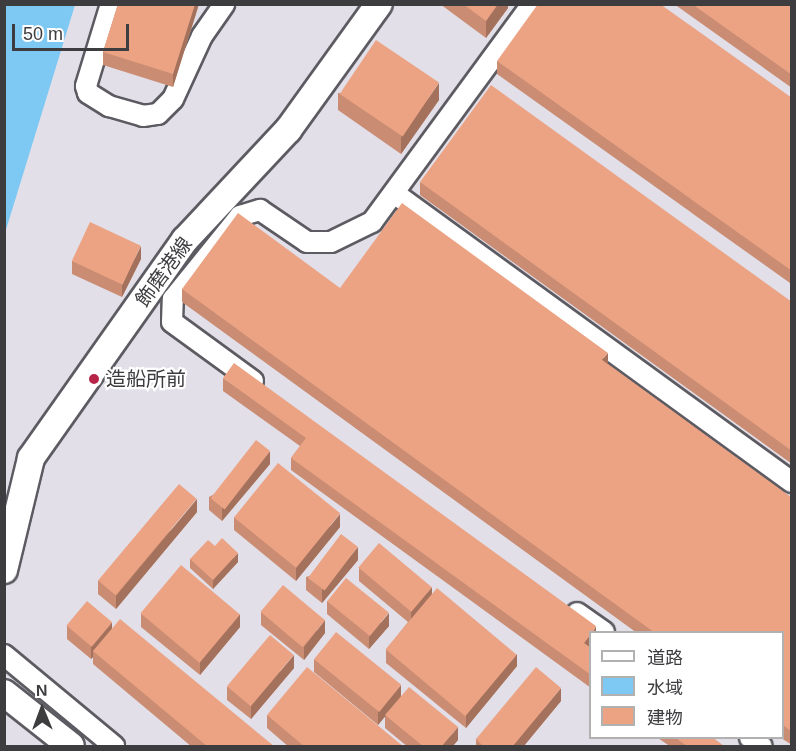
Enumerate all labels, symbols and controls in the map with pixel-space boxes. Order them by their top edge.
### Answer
scale bar [15,12,132,50]
text: 50 m [23,24,63,44]
street label: 飾磨港線 [131,233,197,311]
place label: 造船所前 [106,367,186,391]
marker: 造船所前 [87,372,101,386]
legend [589,631,784,739]
text: 道路 [647,648,683,668]
text: 水域 [647,678,683,698]
north arrow [12,679,72,739]
text: N [36,682,48,699]
text: 建物 [647,708,683,728]

